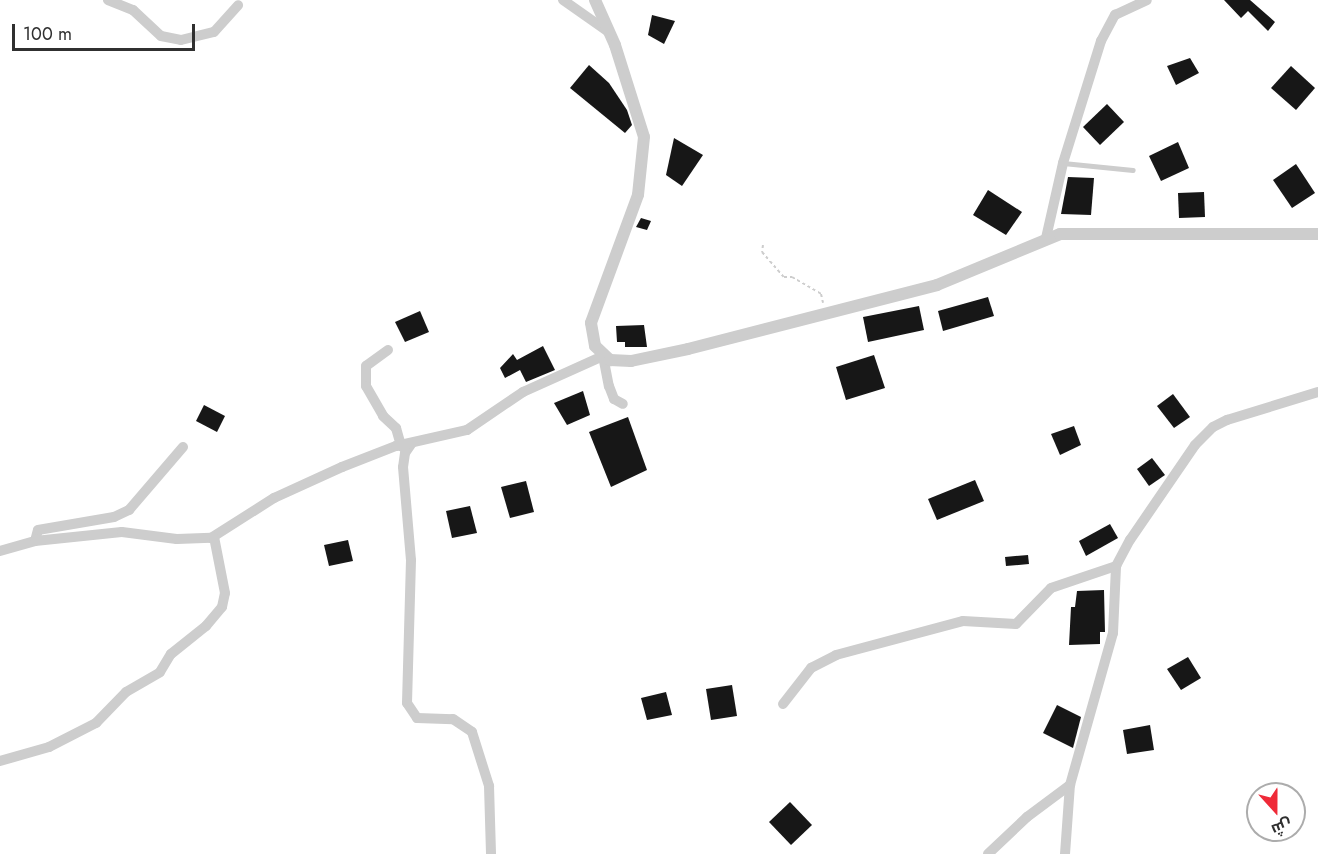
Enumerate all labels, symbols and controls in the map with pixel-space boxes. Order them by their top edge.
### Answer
scale bar [15,12,198,50]
text: 100 m [23,21,72,47]
north arrow [1246,782,1306,842]
text: ش [1268,813,1296,842]

